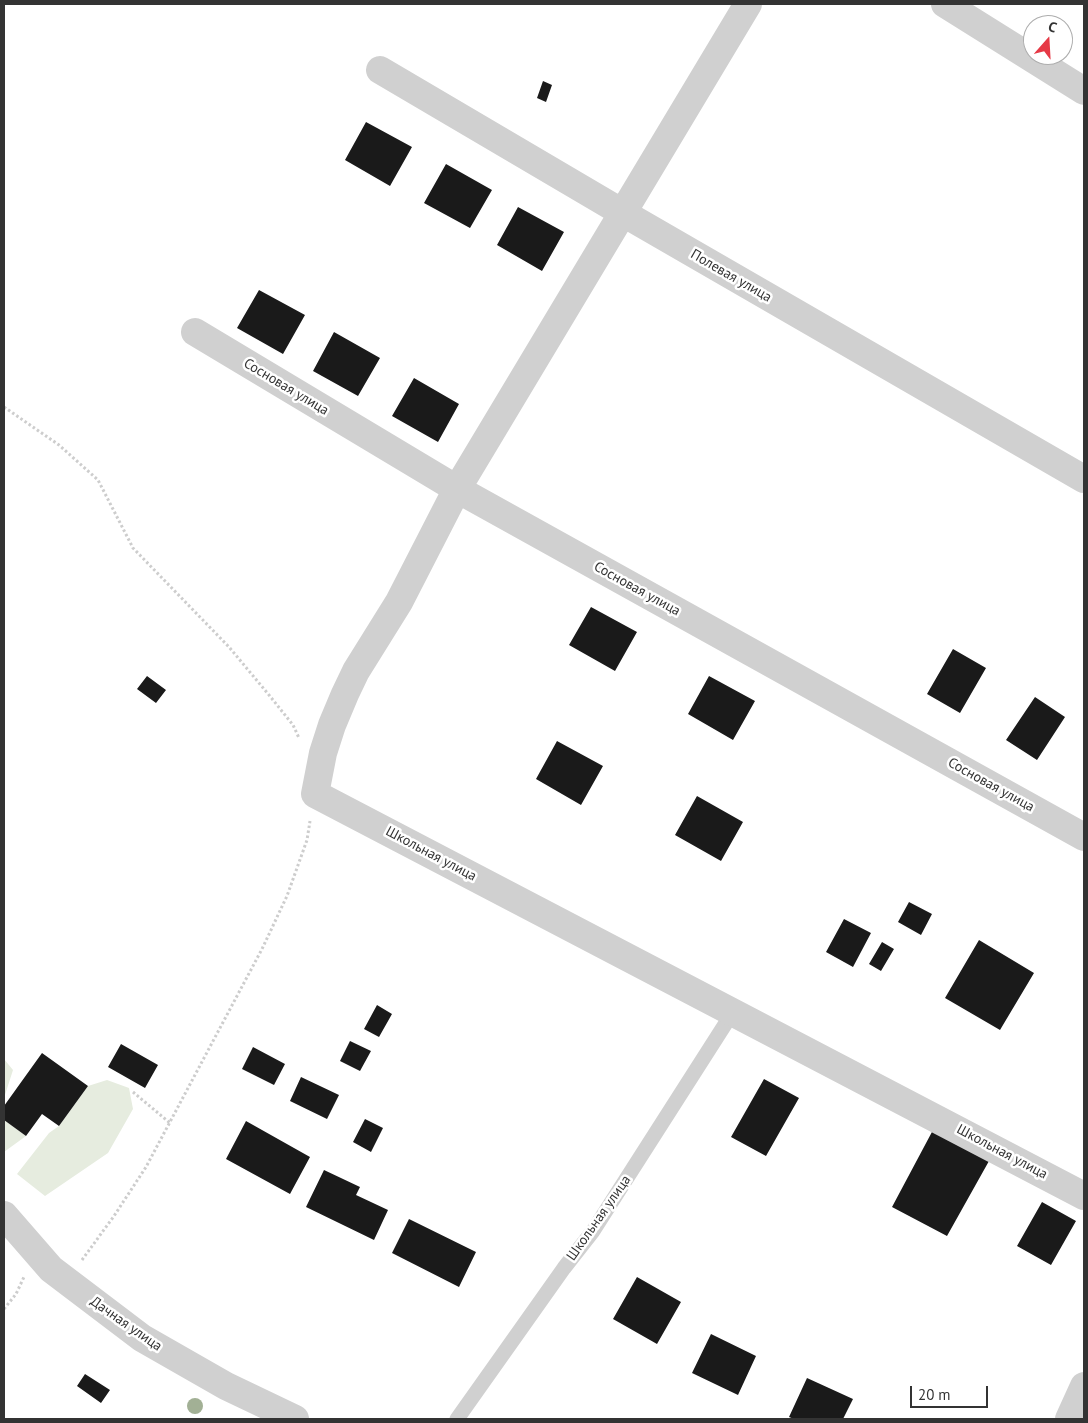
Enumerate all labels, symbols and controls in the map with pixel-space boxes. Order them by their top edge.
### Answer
north arrow [1023,15,1073,65]
text: С [1046,17,1059,37]
street label: Полевая улица [688,246,774,306]
street label: Сосновая улица [240,355,332,419]
street label: Сосновая улица [591,558,683,620]
street label: Сосновая улица [945,754,1037,816]
street label: Школьная улица [383,823,479,885]
street label: Школьная улица [954,1121,1050,1183]
street label: Школьная улица [563,1172,635,1264]
street label: Дачная улица [87,1293,165,1355]
scale bar [913,1376,990,1408]
text: 20 m [918,1385,951,1404]

